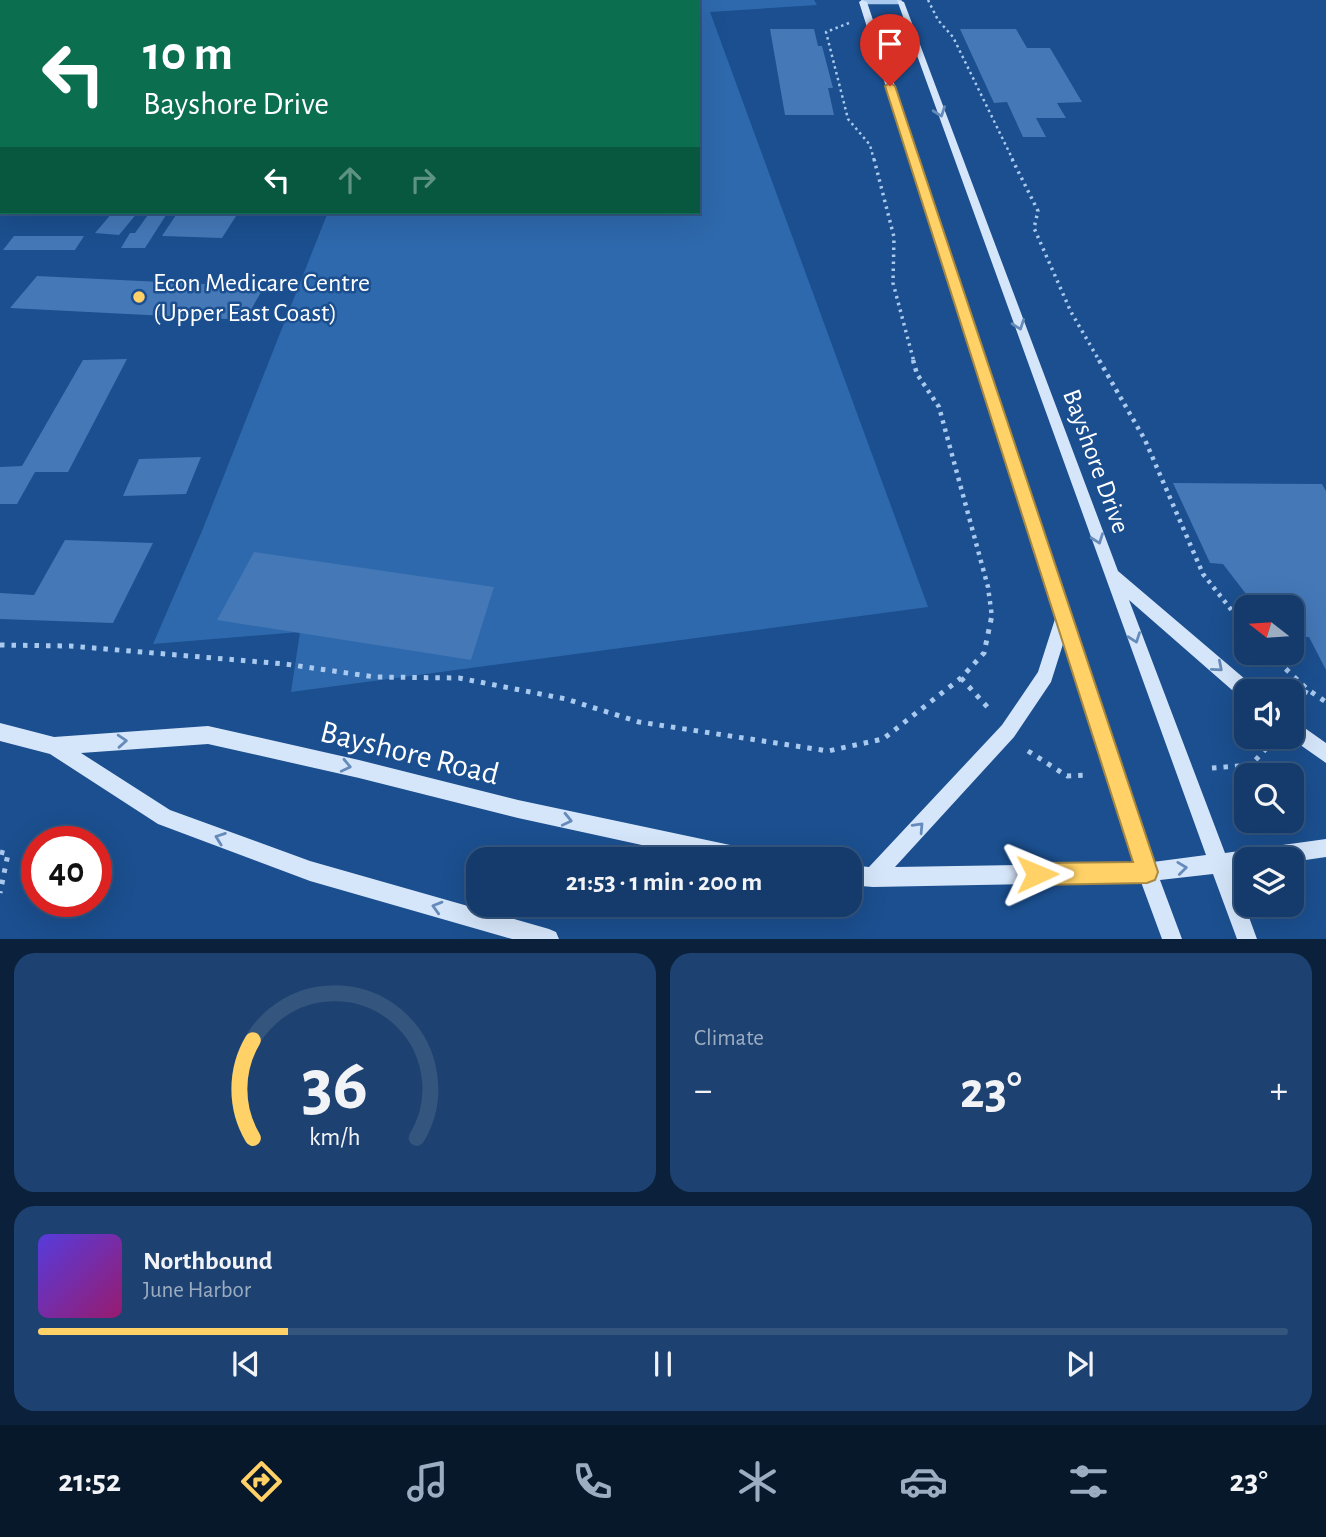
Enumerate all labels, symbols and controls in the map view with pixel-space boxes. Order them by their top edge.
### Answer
pin [860,14,920,86]
icon: arrive [871,25,909,63]
icon: left [28,28,119,119]
text: 10 m [143,30,233,79]
text: Bayshore Drive [143,88,329,120]
one-way arrow [932,105,946,117]
icon: left [258,161,296,199]
icon: ahead [331,161,369,199]
icon: right [404,161,442,199]
place label: Econ Medicare Centre (Upper East Coast) [153,270,370,326]
marker: Econ Medicare Centre (Upper East Coast) [131,289,147,305]
one-way arrow [1011,319,1025,331]
street label: Bayshore Drive [1058,386,1134,537]
one-way arrow [1090,532,1104,544]
north arrow [1234,595,1304,665]
map controls [1234,595,1304,917]
one-way arrow [1126,631,1140,643]
one-way arrow [1209,659,1222,671]
button: sound [1234,679,1304,749]
street label: Bayshore Road [317,715,502,791]
one-way arrow [117,734,128,749]
one-way arrow [340,758,352,772]
button: search [1234,763,1304,833]
one-way arrow [561,812,573,827]
one-way arrow [911,822,924,835]
speed limit sign: 40 [21,826,112,917]
one-way arrow [215,832,227,846]
position arrow [1000,837,1074,911]
button: layers [1234,847,1304,917]
one-way arrow [1177,861,1188,876]
text: 21:53 · 1 min · 200 m [566,869,762,895]
one-way arrow [431,901,443,915]
text: Climate [694,1027,764,1050]
text: 36 [302,1051,368,1124]
text: 23° [960,1065,1022,1117]
text: − [694,1072,712,1110]
text: + [1270,1072,1288,1110]
text: km/h [309,1125,361,1150]
text: Northbound [143,1248,272,1274]
text: June Harbor [143,1279,251,1302]
icon: previous [227,1345,265,1383]
icon: pause [644,1345,682,1383]
icon: next [1061,1345,1099,1383]
icon: directions [237,1457,286,1506]
icon: music [403,1457,452,1506]
icon: phone [568,1457,617,1506]
icon: climate [733,1457,782,1506]
icon: car [899,1457,948,1506]
icon: filters [1064,1457,1113,1506]
text: 21:52 [58,1465,121,1497]
text: 23° [1230,1465,1268,1497]

